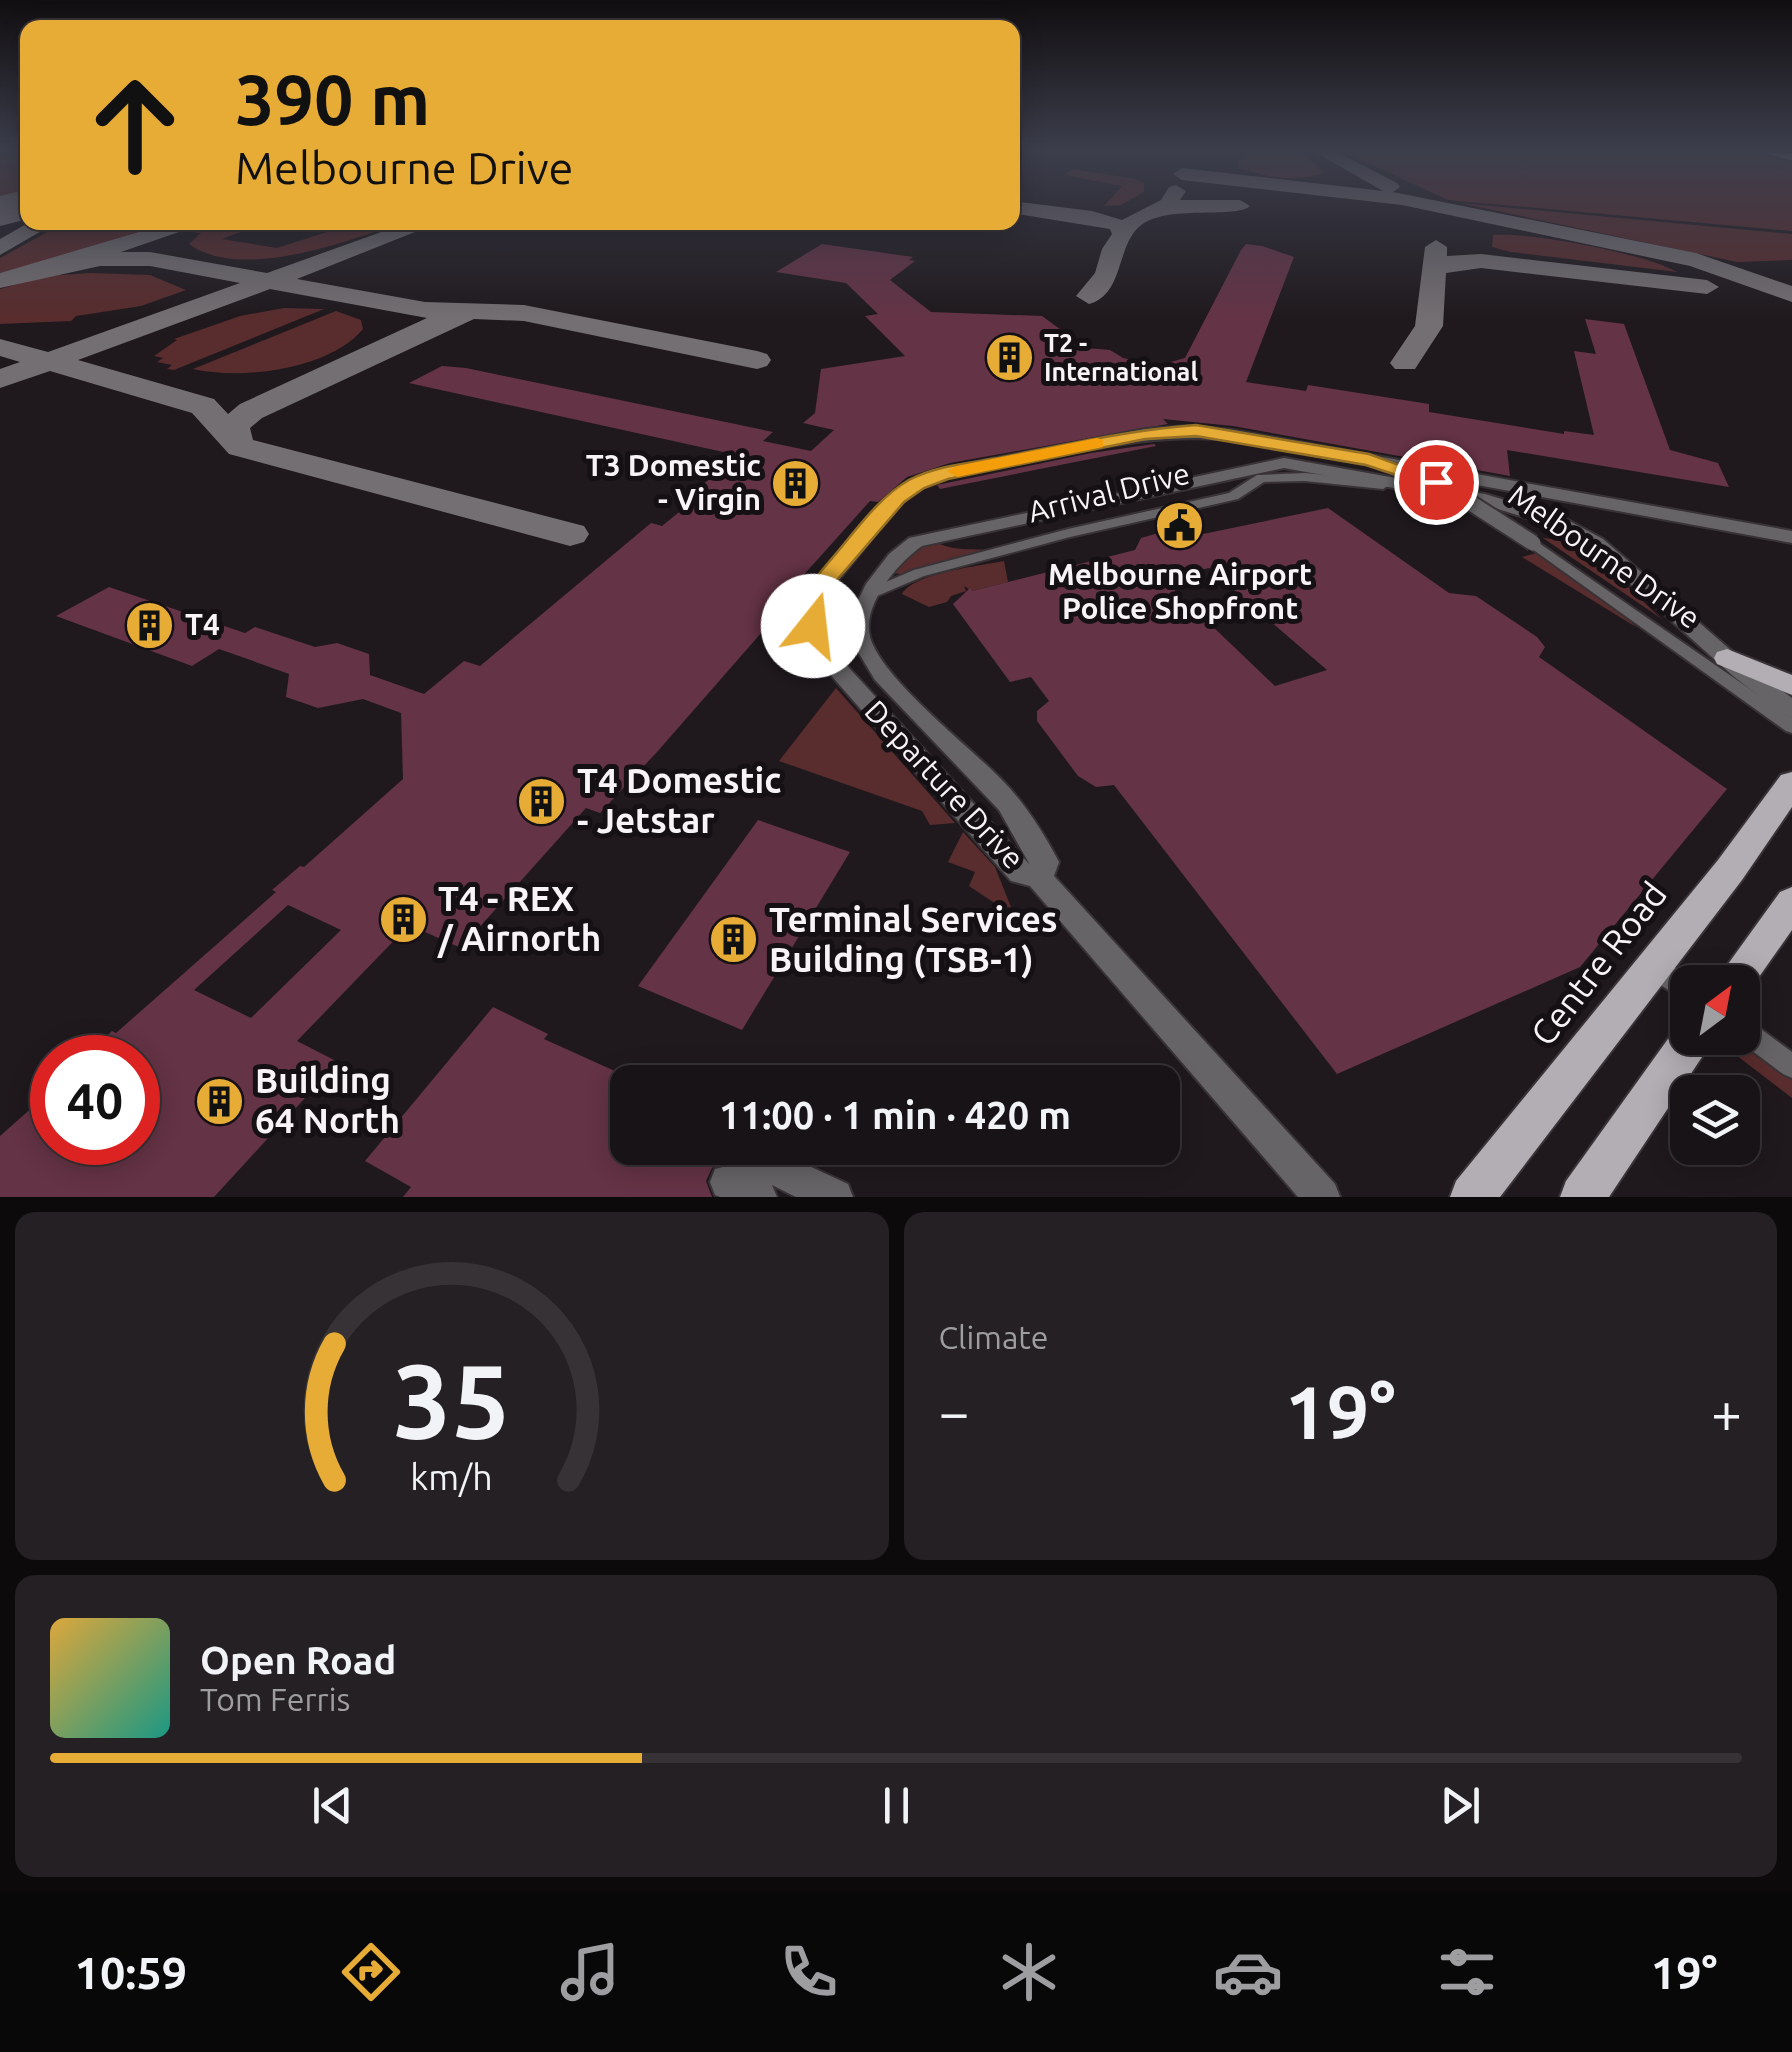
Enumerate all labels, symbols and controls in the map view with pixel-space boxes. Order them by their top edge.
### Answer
icon: ahead [70,60,200,190]
text: 390 m [235,60,430,138]
text: Melbourne Drive [235,142,573,193]
place label: T2 - International [1044,329,1198,386]
building icon: T2 - International [983,331,1035,383]
pin [1394,440,1479,525]
place label: T3 Domestic - Virgin [586,448,761,516]
icon: arrive [1409,455,1464,510]
street label: Arrival Drive [1025,456,1193,529]
building icon: T3 Domestic - Virgin [770,457,822,509]
street label: Melbourne Drive [1502,478,1707,635]
public building icon: Melbourne Airport Police Shopfront [1154,500,1206,552]
place label: Melbourne Airport Police Shopfront [1048,557,1312,625]
position arrow [761,574,865,678]
building icon: T4 [124,599,176,651]
place label: T4 [185,607,220,641]
street label: Departure Drive [858,693,1031,875]
place label: T4 Domestic - Jetstar [577,760,781,840]
building icon: T4 Domestic - Jetstar [516,775,568,827]
street label: Centre Road [1522,874,1674,1053]
place label: T4 - REX / Airnorth [437,878,601,958]
building icon: T4 - REX / Airnorth [377,893,429,945]
place label: Terminal Services Building (TSB-1) [769,899,1058,979]
building icon: Terminal Services Building (TSB-1) [708,914,760,966]
north arrow [1670,965,1760,1055]
map controls [1670,965,1760,1165]
speed limit sign: 40 [30,1035,160,1165]
place label: Building 64 North [255,1060,400,1140]
building icon: Building 64 North [194,1075,246,1127]
button: layers [1670,1075,1760,1165]
text: 11:00 · 1 min · 420 m [719,1094,1071,1136]
text: Climate [939,1319,1049,1355]
text: 35 [393,1341,510,1458]
text: 19° [1285,1369,1396,1453]
text: − [939,1381,970,1442]
text: + [1711,1381,1742,1442]
text: km/h [410,1457,493,1497]
text: Open Road [200,1639,396,1681]
text: Tom Ferris [200,1681,350,1717]
icon: previous [305,1778,360,1833]
icon: pause [869,1778,924,1833]
icon: next [1433,1778,1488,1833]
icon: directions [336,1937,406,2007]
icon: music [555,1937,625,2007]
icon: phone [774,1937,844,2007]
icon: climate [994,1937,1064,2007]
icon: car [1213,1937,1283,2007]
icon: filters [1432,1937,1502,2007]
text: 10:59 [75,1947,187,1998]
text: 19° [1651,1947,1717,1998]

